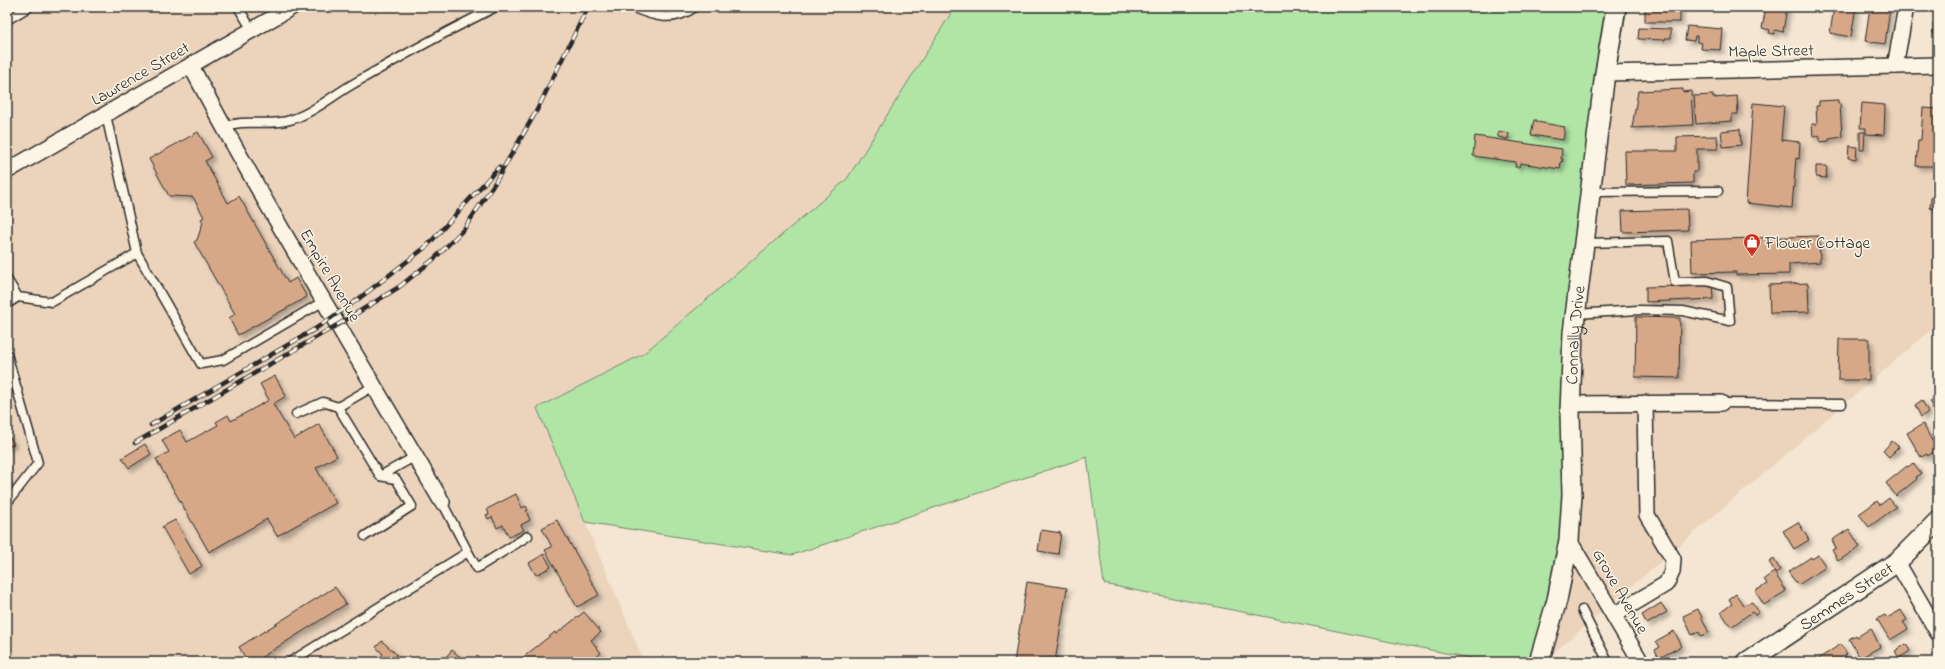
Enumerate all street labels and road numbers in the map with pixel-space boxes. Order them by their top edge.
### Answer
street label: Lawrence Street [87,36,195,113]
street label: Maple Street [1728,38,1814,65]
street label: Empire Avenue [293,225,367,327]
street label: Connally Drive [1560,284,1593,385]
street label: Grove Avenue [1585,545,1654,639]
street label: Semmes Street [1795,557,1899,638]

